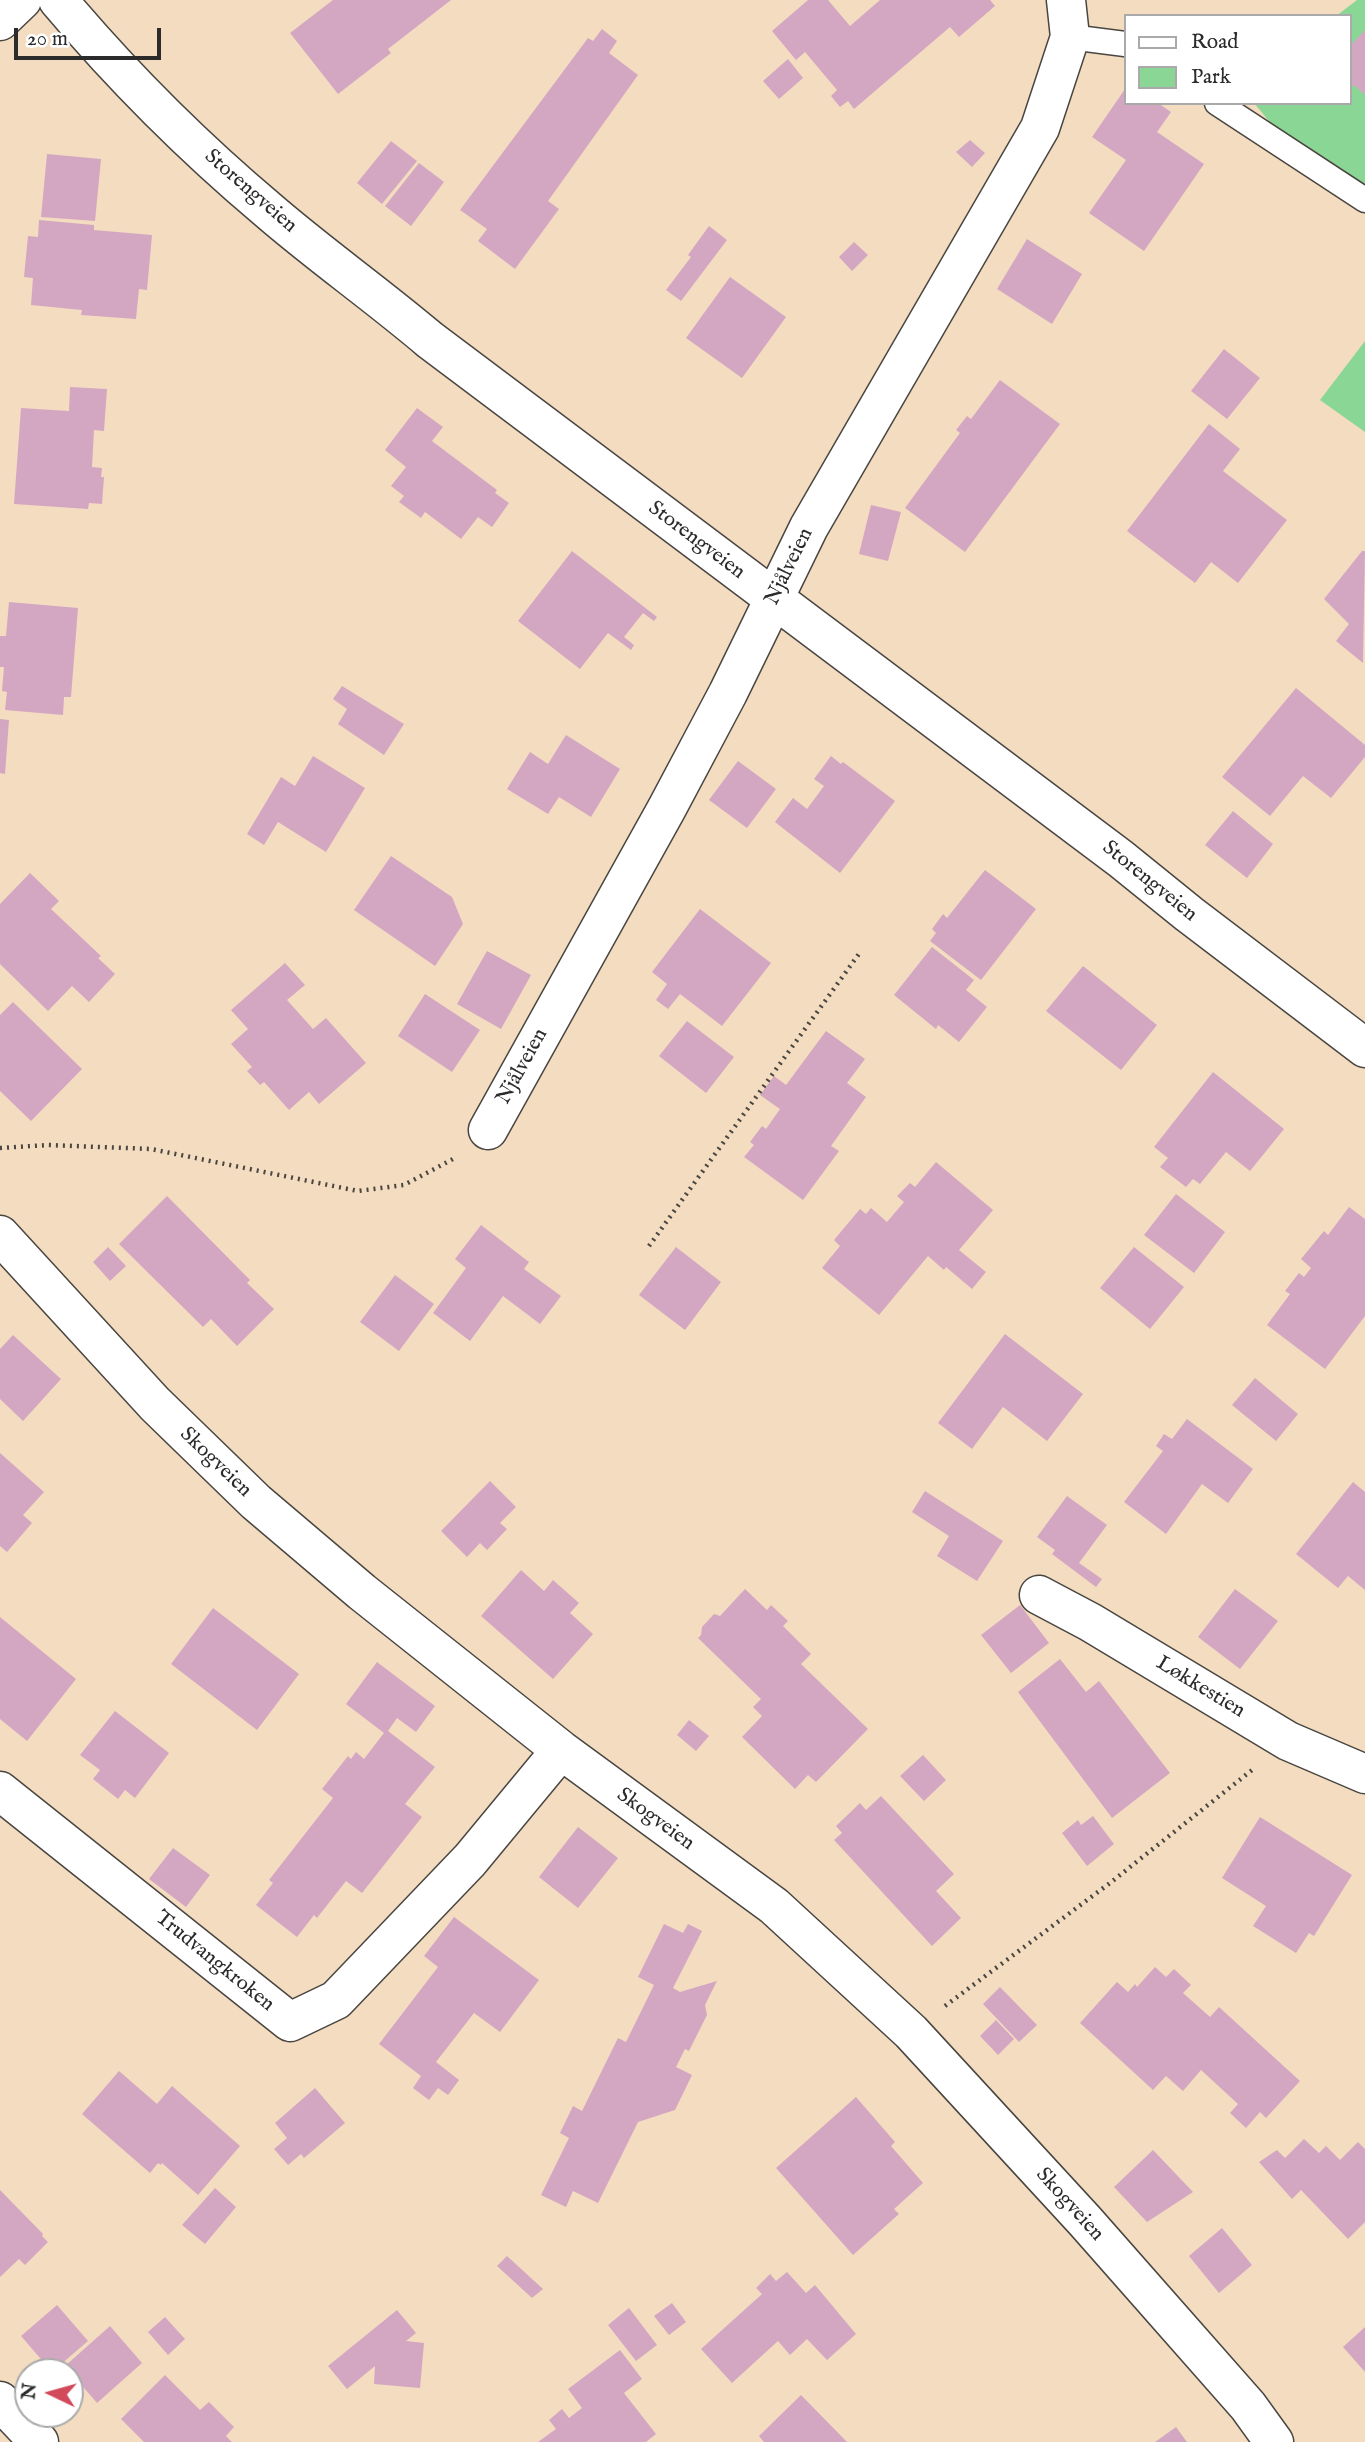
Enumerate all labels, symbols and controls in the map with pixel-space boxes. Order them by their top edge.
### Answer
scale bar [18,14,164,58]
legend [1124,14,1351,105]
text: 20 m [27,26,68,53]
text: Road [1191,29,1238,56]
text: Park [1191,64,1231,91]
street label: Storengveien [198,145,302,239]
street label: Storengveien [643,496,749,586]
street label: Njålveien [761,524,819,610]
street label: Storengveien [1097,836,1201,928]
street label: Njålveien [492,1025,554,1109]
street label: Skogveien [174,1423,256,1503]
street label: Løkkestien [1151,1652,1249,1724]
street label: Skogveien [611,1783,699,1857]
street label: Trudvangkroken [149,1906,279,2018]
street label: Skogveien [1029,2163,1109,2247]
north arrow [14,2358,84,2428]
text: N [17,2382,43,2401]

